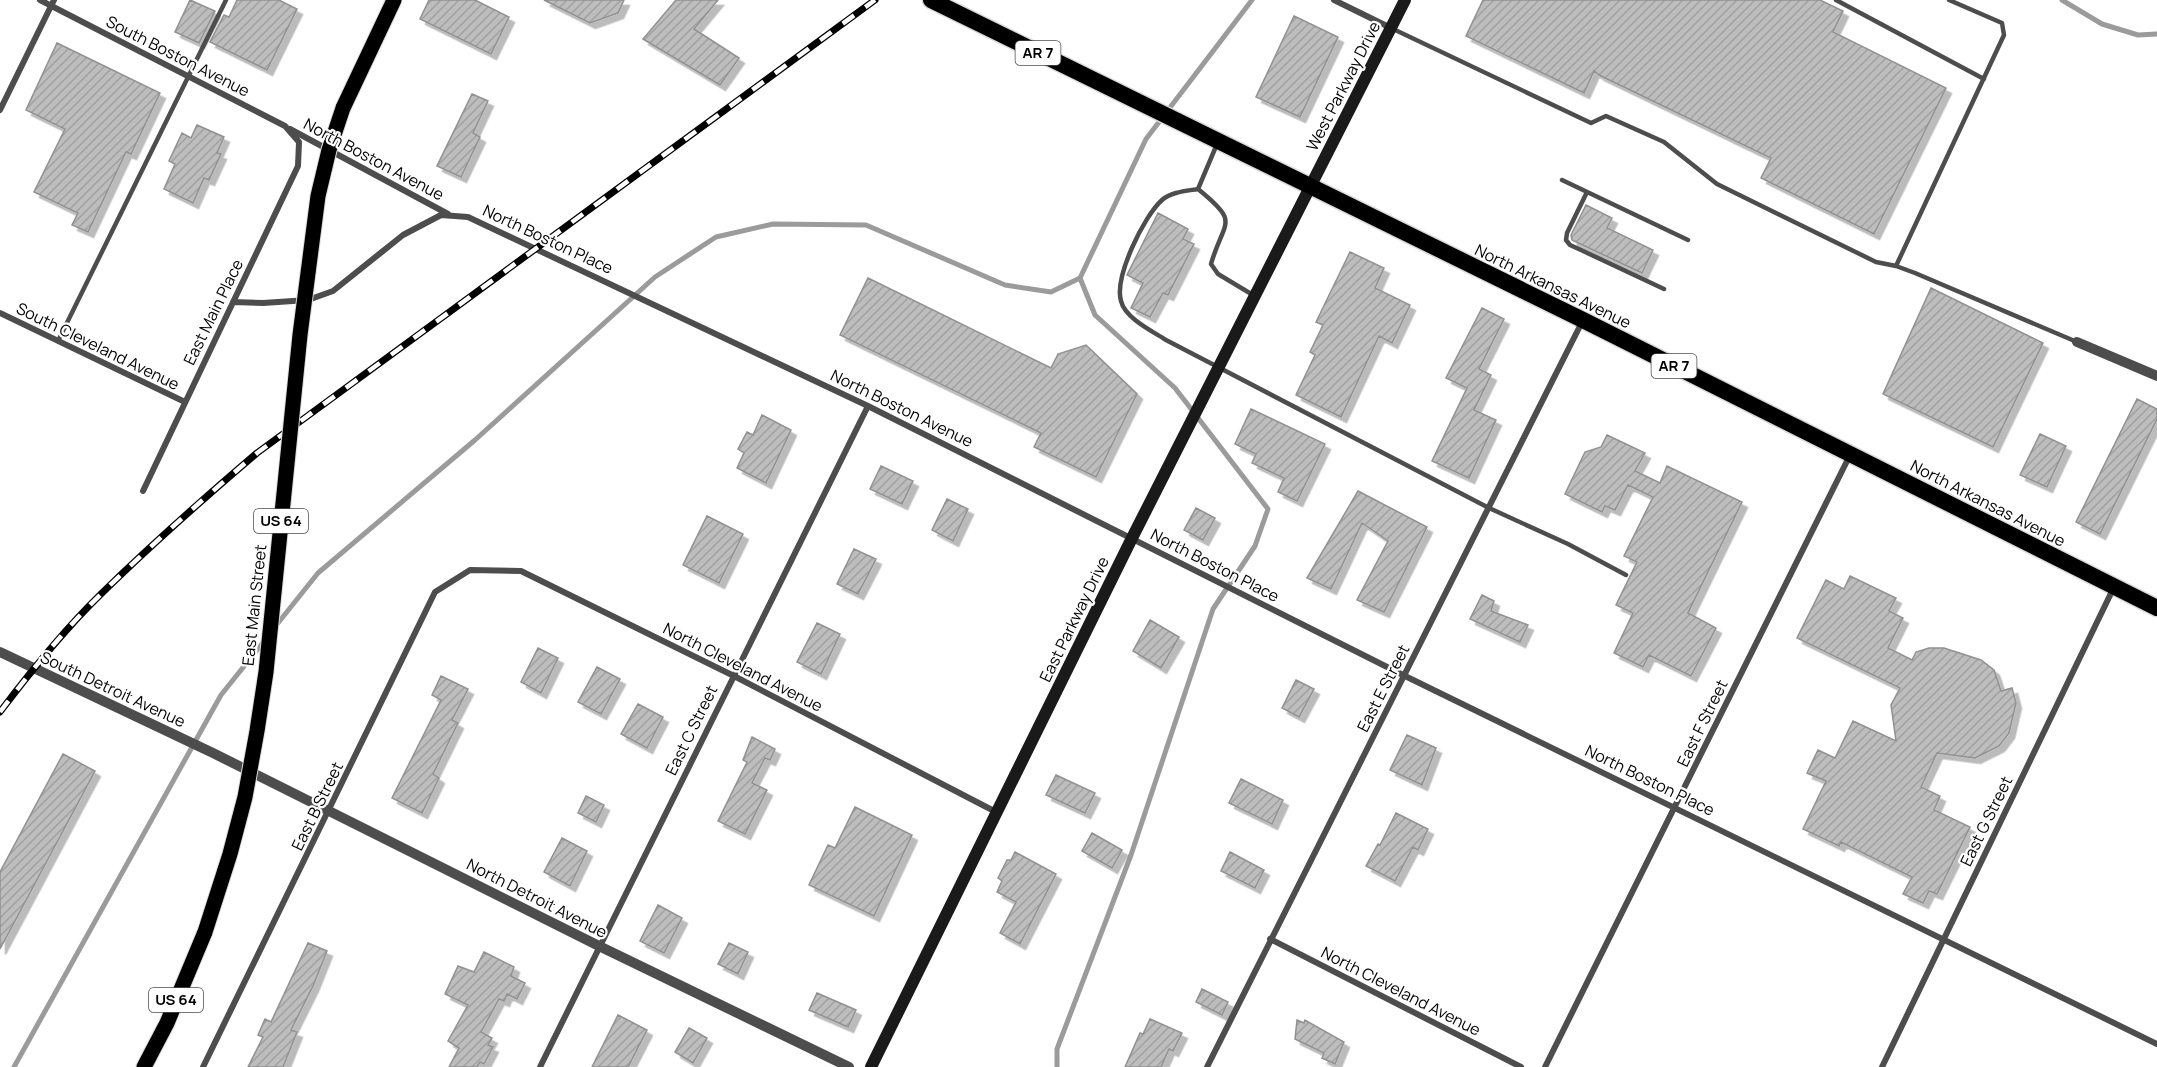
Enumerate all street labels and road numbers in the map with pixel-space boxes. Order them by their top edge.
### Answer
street label: South Boston Avenue [102,10,254,102]
street label: West Parkway Drive [1301,18,1385,154]
road number: AR 7 [1016,41,1060,65]
street label: North Boston Avenue [300,113,448,205]
street label: North Boston Place [479,199,617,279]
street label: North Arkansas Avenue [1471,239,1635,333]
street label: East Main Place [178,255,248,369]
street label: South Cleveland Avenue [13,297,183,395]
road number: AR 7 [1652,354,1696,378]
street label: North Boston Avenue [827,364,977,452]
street label: North Arkansas Avenue [1907,454,2069,552]
road number: US 64 [254,509,308,533]
street label: North Boston Place [1147,523,1283,607]
street label: East Main Street [237,543,271,667]
street label: East Parkway Drive [1034,553,1114,685]
street label: North Cleveland Avenue [660,617,826,717]
street label: East E Street [1352,641,1414,735]
street label: South Detroit Avenue [37,646,189,732]
street label: East F Street [1671,676,1733,770]
street label: East C Street [660,681,722,779]
street label: North Boston Place [1582,739,1718,821]
street label: East B Street [286,758,348,854]
street label: East G Street [1955,772,2017,870]
street label: North Detroit Avenue [463,853,611,943]
street label: North Cleveland Avenue [1318,941,1484,1041]
road number: US 64 [149,988,203,1012]

